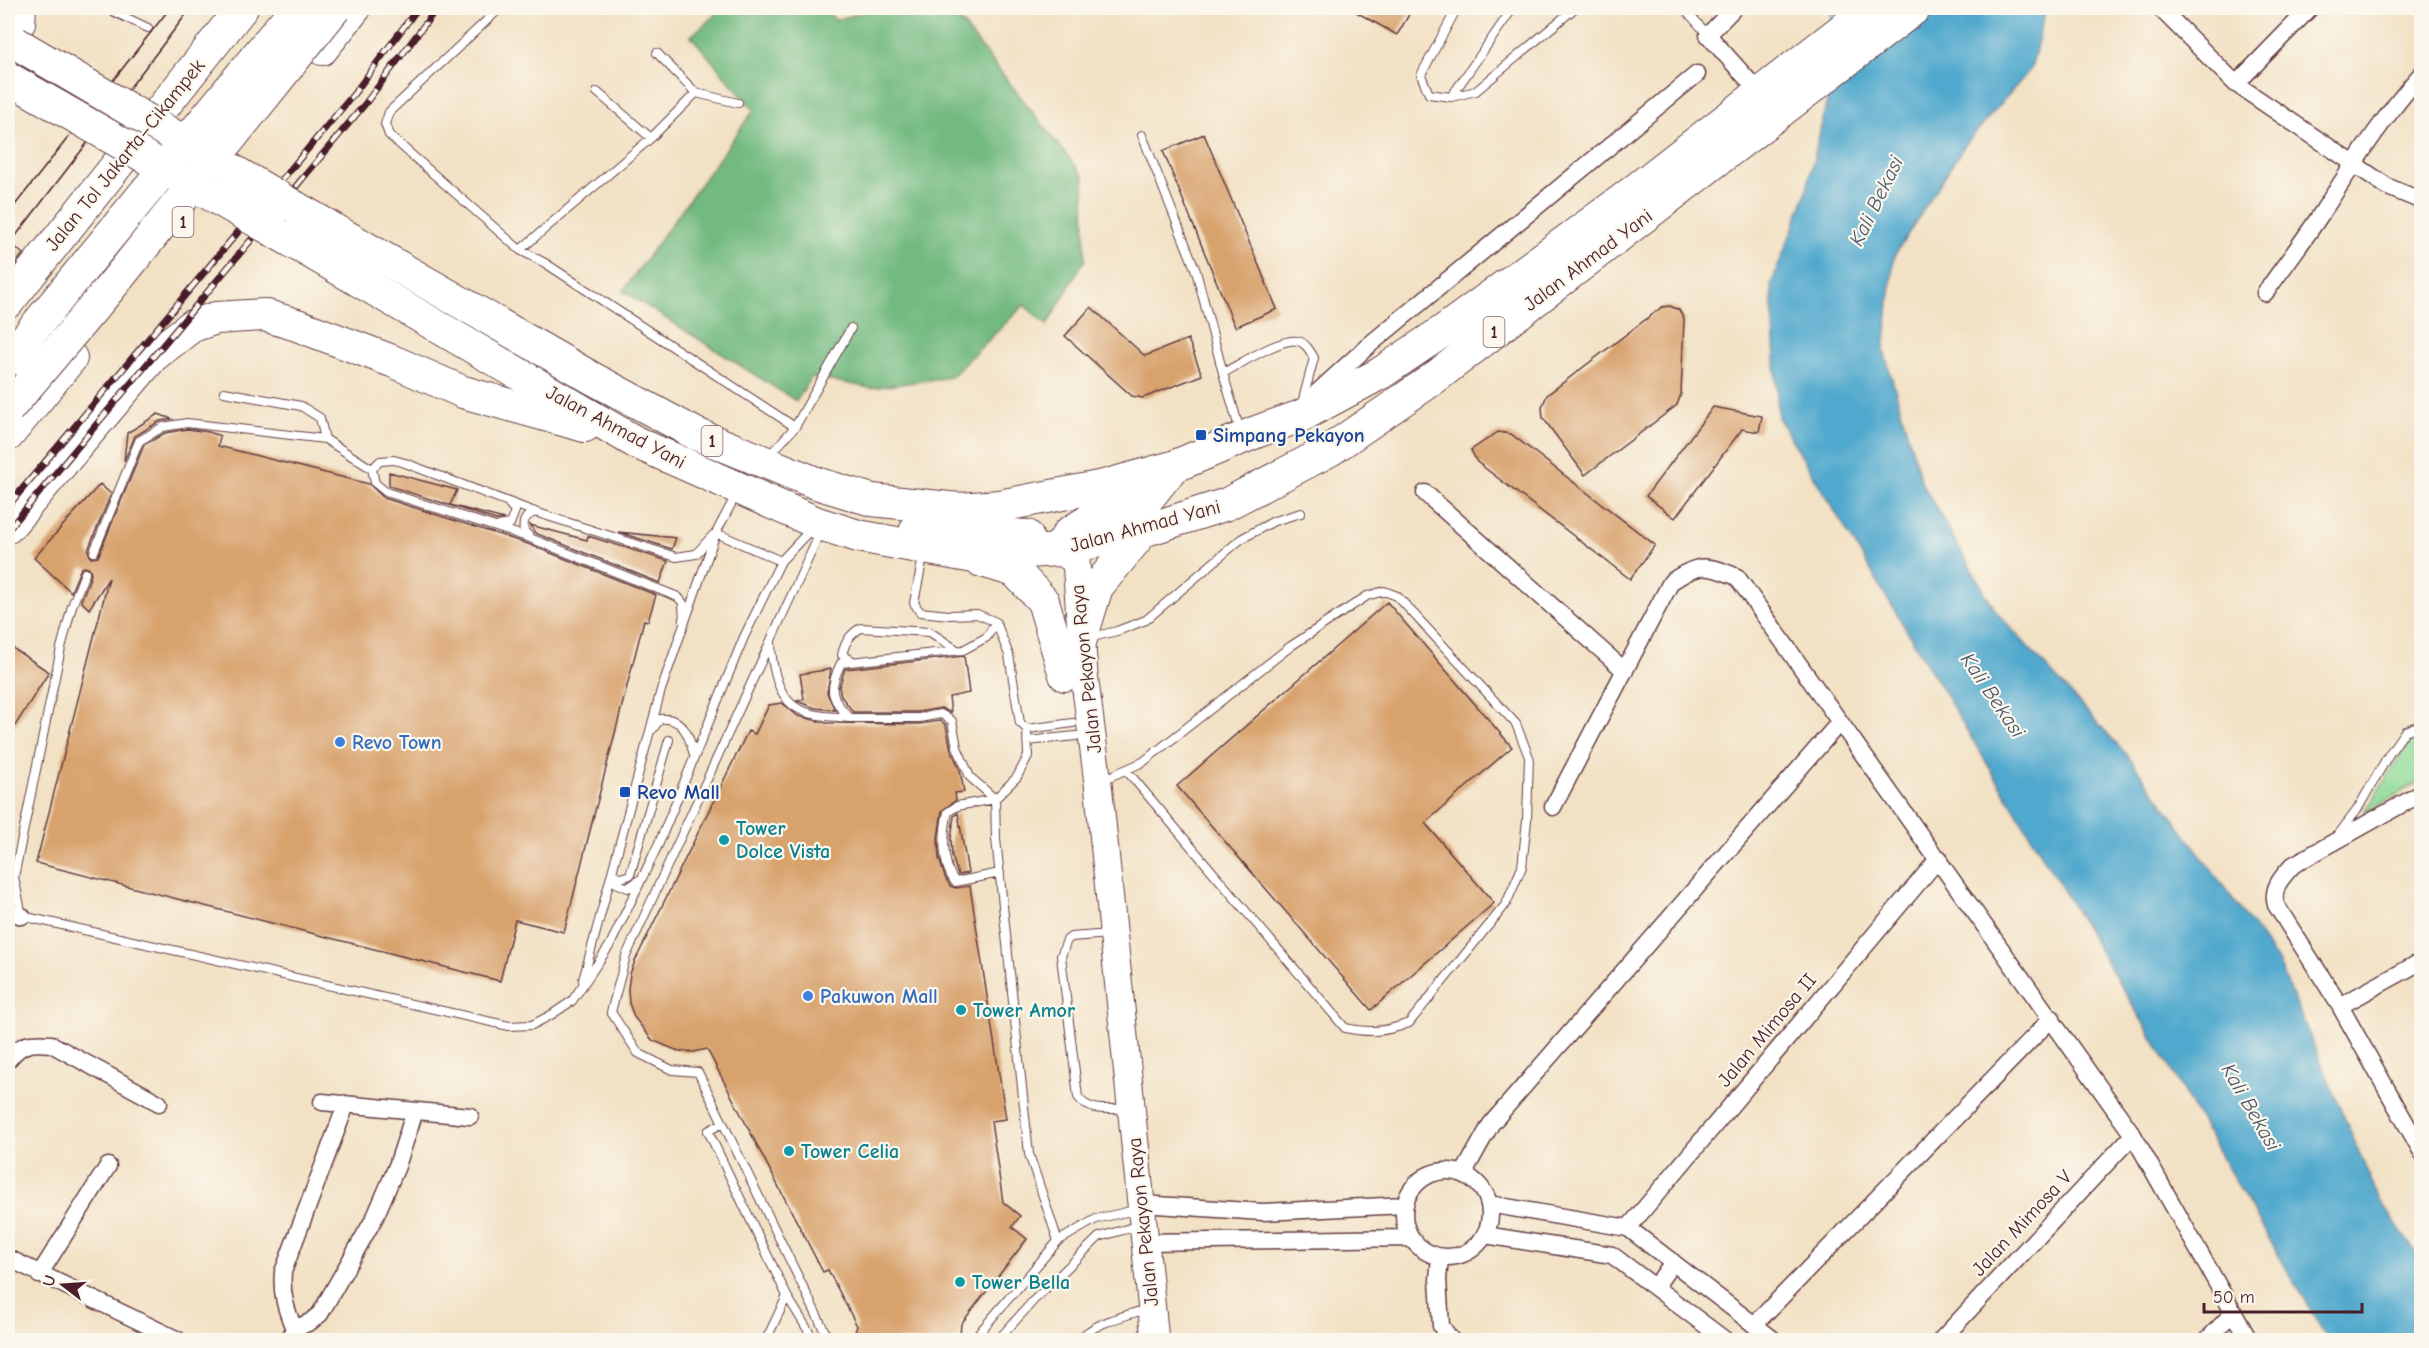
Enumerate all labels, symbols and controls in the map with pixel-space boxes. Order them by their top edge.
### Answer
street label: Jalan Tol Jakarta–Cikampek [41,54,210,255]
water label: Kali Bekasi [1844,152,1908,250]
street label: Jalan Ahmad Yani [1519,204,1657,316]
road number: 1 [172,207,194,237]
road number: 1 [1484,317,1504,347]
street label: Jalan Ahmad Yani [542,380,690,474]
place label: Simpang Pekayon [1213,424,1365,447]
road number: 1 [702,426,722,456]
marker: Simpang Pekayon [1194,428,1208,442]
street label: Jalan Ahmad Yani [1067,495,1223,557]
street label: Jalan Pekayon Raya [1066,583,1106,755]
water label: Kali Bekasi [1956,648,2030,742]
place label: Revo Town [352,731,442,754]
marker: Revo Town [333,735,347,749]
place label: Revo Mall [637,781,720,804]
marker: Revo Mall [618,785,632,799]
place label: Tower Dolce Vista [736,817,830,863]
marker: Tower Dolce Vista [717,833,731,847]
street label: Jalan Mimosa II [1713,968,1821,1091]
place label: Pakuwon Mall [820,985,938,1008]
marker: Pakuwon Mall [801,989,815,1003]
place label: Tower Amor [973,999,1075,1022]
marker: Tower Amor [954,1003,968,1017]
water label: Kali Bekasi [2216,1059,2286,1155]
street label: Jalan Pekayon Raya [1123,1136,1163,1308]
place label: Tower Celia [801,1140,899,1163]
marker: Tower Celia [782,1144,796,1158]
street label: Jalan Mimosa V [1967,1165,2077,1281]
north arrow [33,1255,93,1315]
place label: Tower Bella [972,1271,1070,1294]
text: U [39,1273,60,1289]
marker: Tower Bella [953,1275,967,1289]
scale bar [2204,1276,2362,1314]
text: 50 m [2213,1287,2255,1308]

